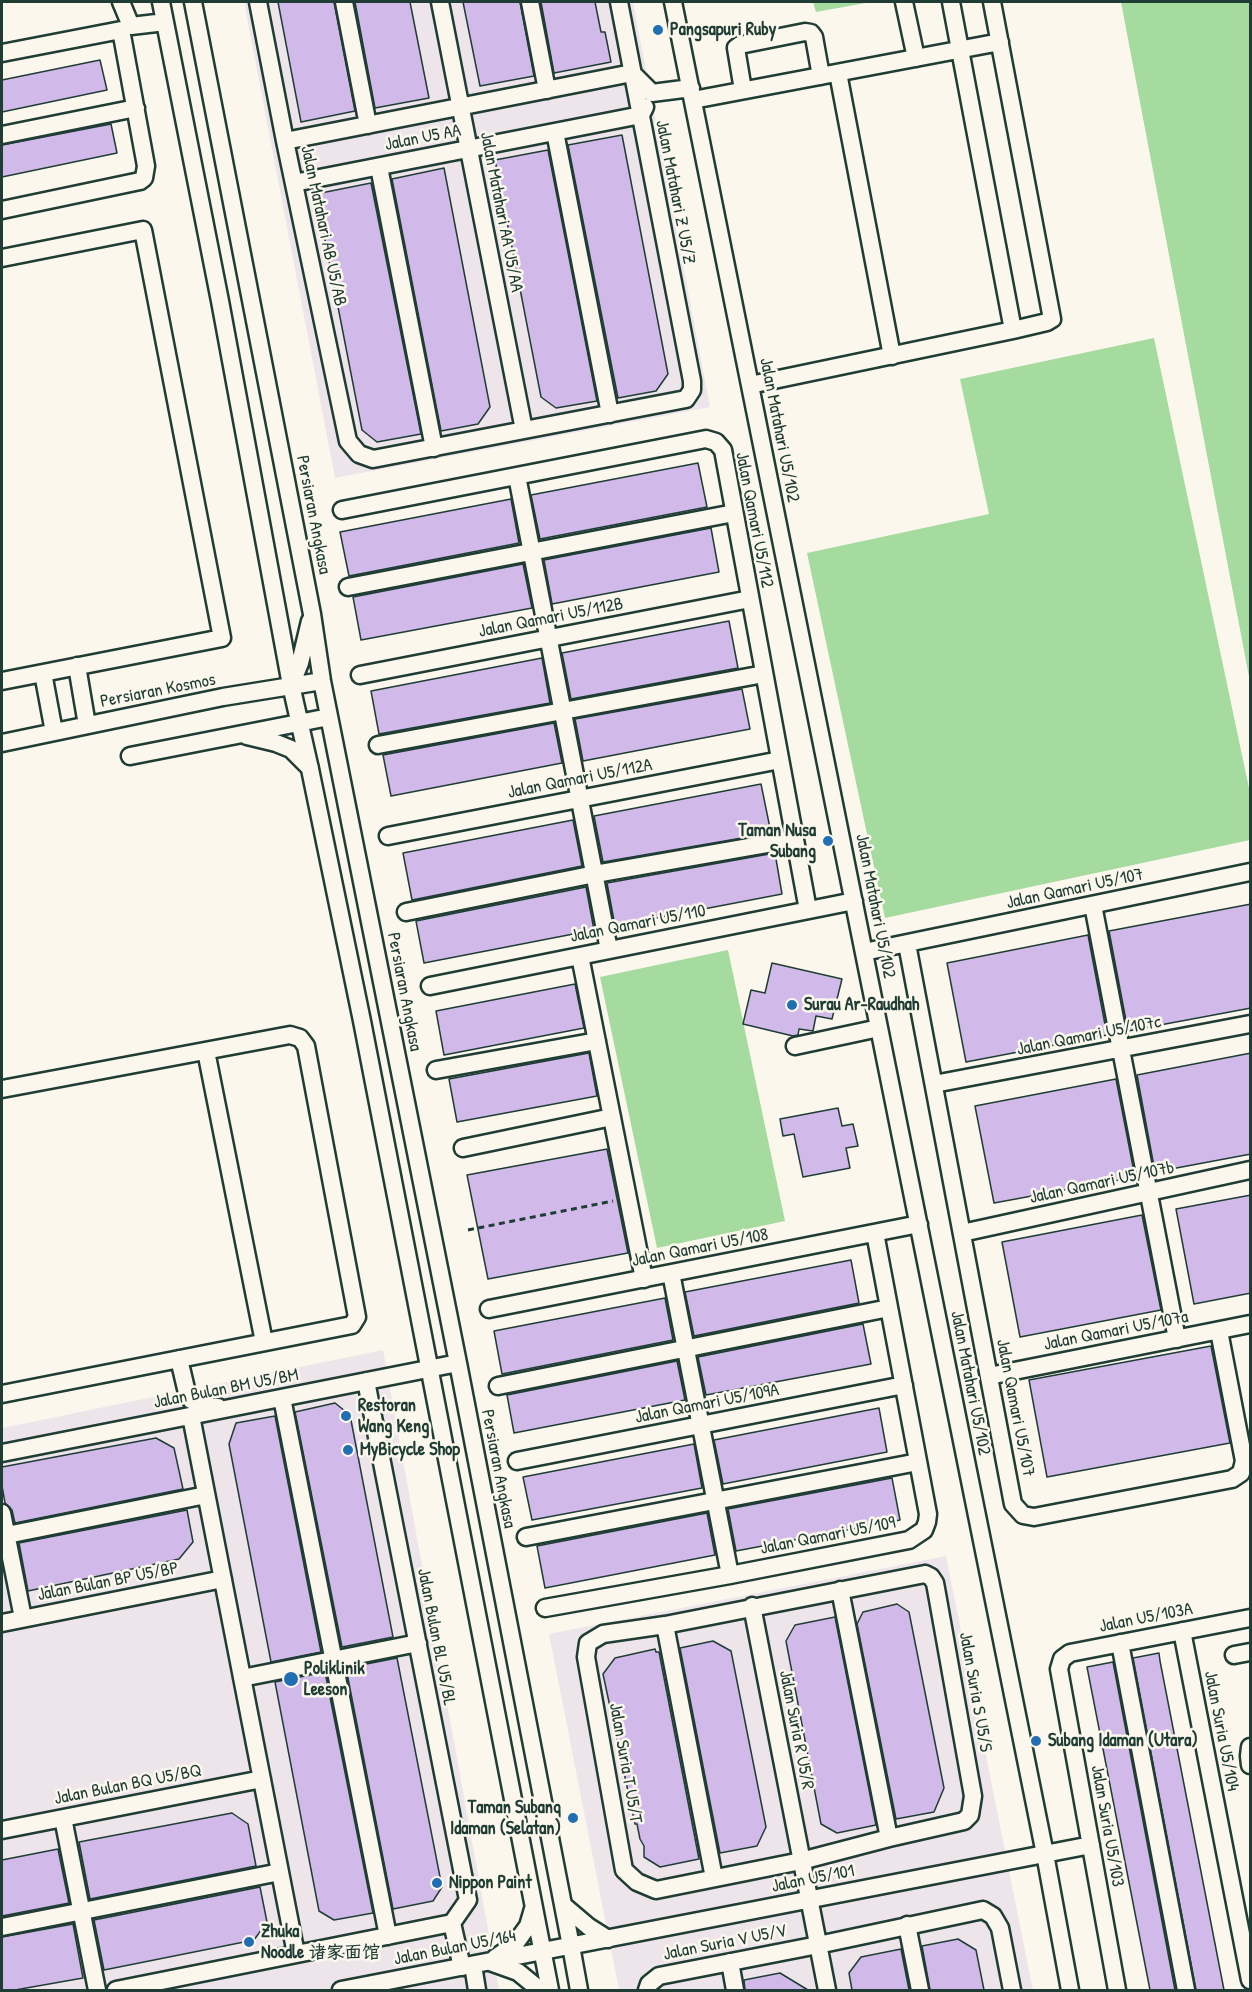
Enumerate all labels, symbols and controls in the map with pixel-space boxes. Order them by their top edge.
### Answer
place label: Pangsapuri Ruby [670,19,776,41]
marker: Pangsapuri Ruby [651,23,665,37]
street label: Jalan Matahari Z U5/Z [650,118,700,266]
street label: Jalan U5 AA [383,120,463,156]
street label: Jalan Matahari AA U5/AA [475,130,527,294]
street label: Jalan Matahari AB U5/AB [295,144,351,308]
street label: Jalan Matahari U5/102 [754,356,804,504]
street label: Jalan Qamari U5/112 [730,450,778,590]
street label: Persiaran Angkasa [291,454,335,576]
street label: Jalan Qamari U5/112B [477,593,625,643]
street label: Persiaran Kosmos [98,669,218,713]
street label: Jalan Qamari U5/112A [506,754,654,804]
place label: Taman Nusa Subang [738,820,816,862]
street label: Jalan Matahari U5/102 [850,832,900,980]
marker: Taman Nusa Subang [821,834,835,848]
street label: Jalan Qamari U5/107 [1004,864,1146,914]
street label: Jalan Qamari U5/110 [569,900,707,948]
street label: Persiaran Angkasa [382,931,426,1053]
place label: Surau Ar-Raudhah [804,994,919,1016]
marker: Surau Ar-Raudhah [785,998,799,1012]
street label: Jalan Qamari U5/107c [1015,1011,1163,1061]
street label: Jalan Qamari U5/107b [1028,1157,1176,1209]
street label: Jalan Qamari U5/108 [630,1224,770,1272]
street label: Jalan Qamari U5/107a [1042,1306,1190,1356]
street label: Jalan Matahari U5/102 [945,1309,995,1457]
street label: Jalan Qamari U5/107 [991,1337,1039,1479]
street label: Jalan Bulan BM U5/BM [152,1364,300,1414]
street label: Jalan Qamari U5/109A [633,1379,781,1429]
place label: Restoran Wang Keng [358,1395,429,1438]
street label: Persiaran Angkasa [476,1408,520,1530]
marker: Restoran Wang Keng [339,1409,353,1423]
place label: MyBicycle Shop [360,1439,460,1461]
marker: MyBicycle Shop [341,1443,355,1457]
street label: Jalan Qamari U5/109 [758,1512,898,1560]
street label: Jalan Bulan BP U5/BP [36,1558,180,1606]
street label: Jalan Bulan BL U5/BL [412,1567,460,1707]
street label: Jalan U5/103A [1098,1598,1194,1638]
street label: Jalan Suria S U5/S [954,1630,996,1754]
place label: Poliklinik Leeson [304,1658,365,1700]
street label: Jalan Suria R U5/R [774,1669,818,1791]
street label: Jalan Suria U5/104 [1199,1669,1243,1793]
marker: Poliklinik Leeson [282,1670,300,1688]
street label: Jalan Suria T U5/T [604,1701,646,1825]
place label: Subang Idaman (Utara) [1048,1730,1198,1752]
marker: Subang Idaman (Utara) [1029,1734,1043,1748]
street label: Jalan Bulan BQ U5/BQ [53,1760,203,1810]
street label: Jalan Suria U5/103 [1086,1763,1128,1889]
place label: Taman Subang Idaman (Selatan) [450,1797,561,1840]
marker: Taman Subang Idaman (Selatan) [566,1811,580,1825]
street label: Jalan U5/101 [770,1860,856,1898]
place label: Nippon Paint [449,1872,532,1894]
marker: Nippon Paint [430,1876,444,1890]
street label: Jalan Suria V U5/V [662,1920,788,1966]
place label: Zhuka Noodle 诸家面馆 [261,1921,380,1964]
street label: Jalan Bulan U5/164 [392,1926,518,1970]
marker: Zhuka Noodle 诸家面馆 [242,1935,256,1949]

